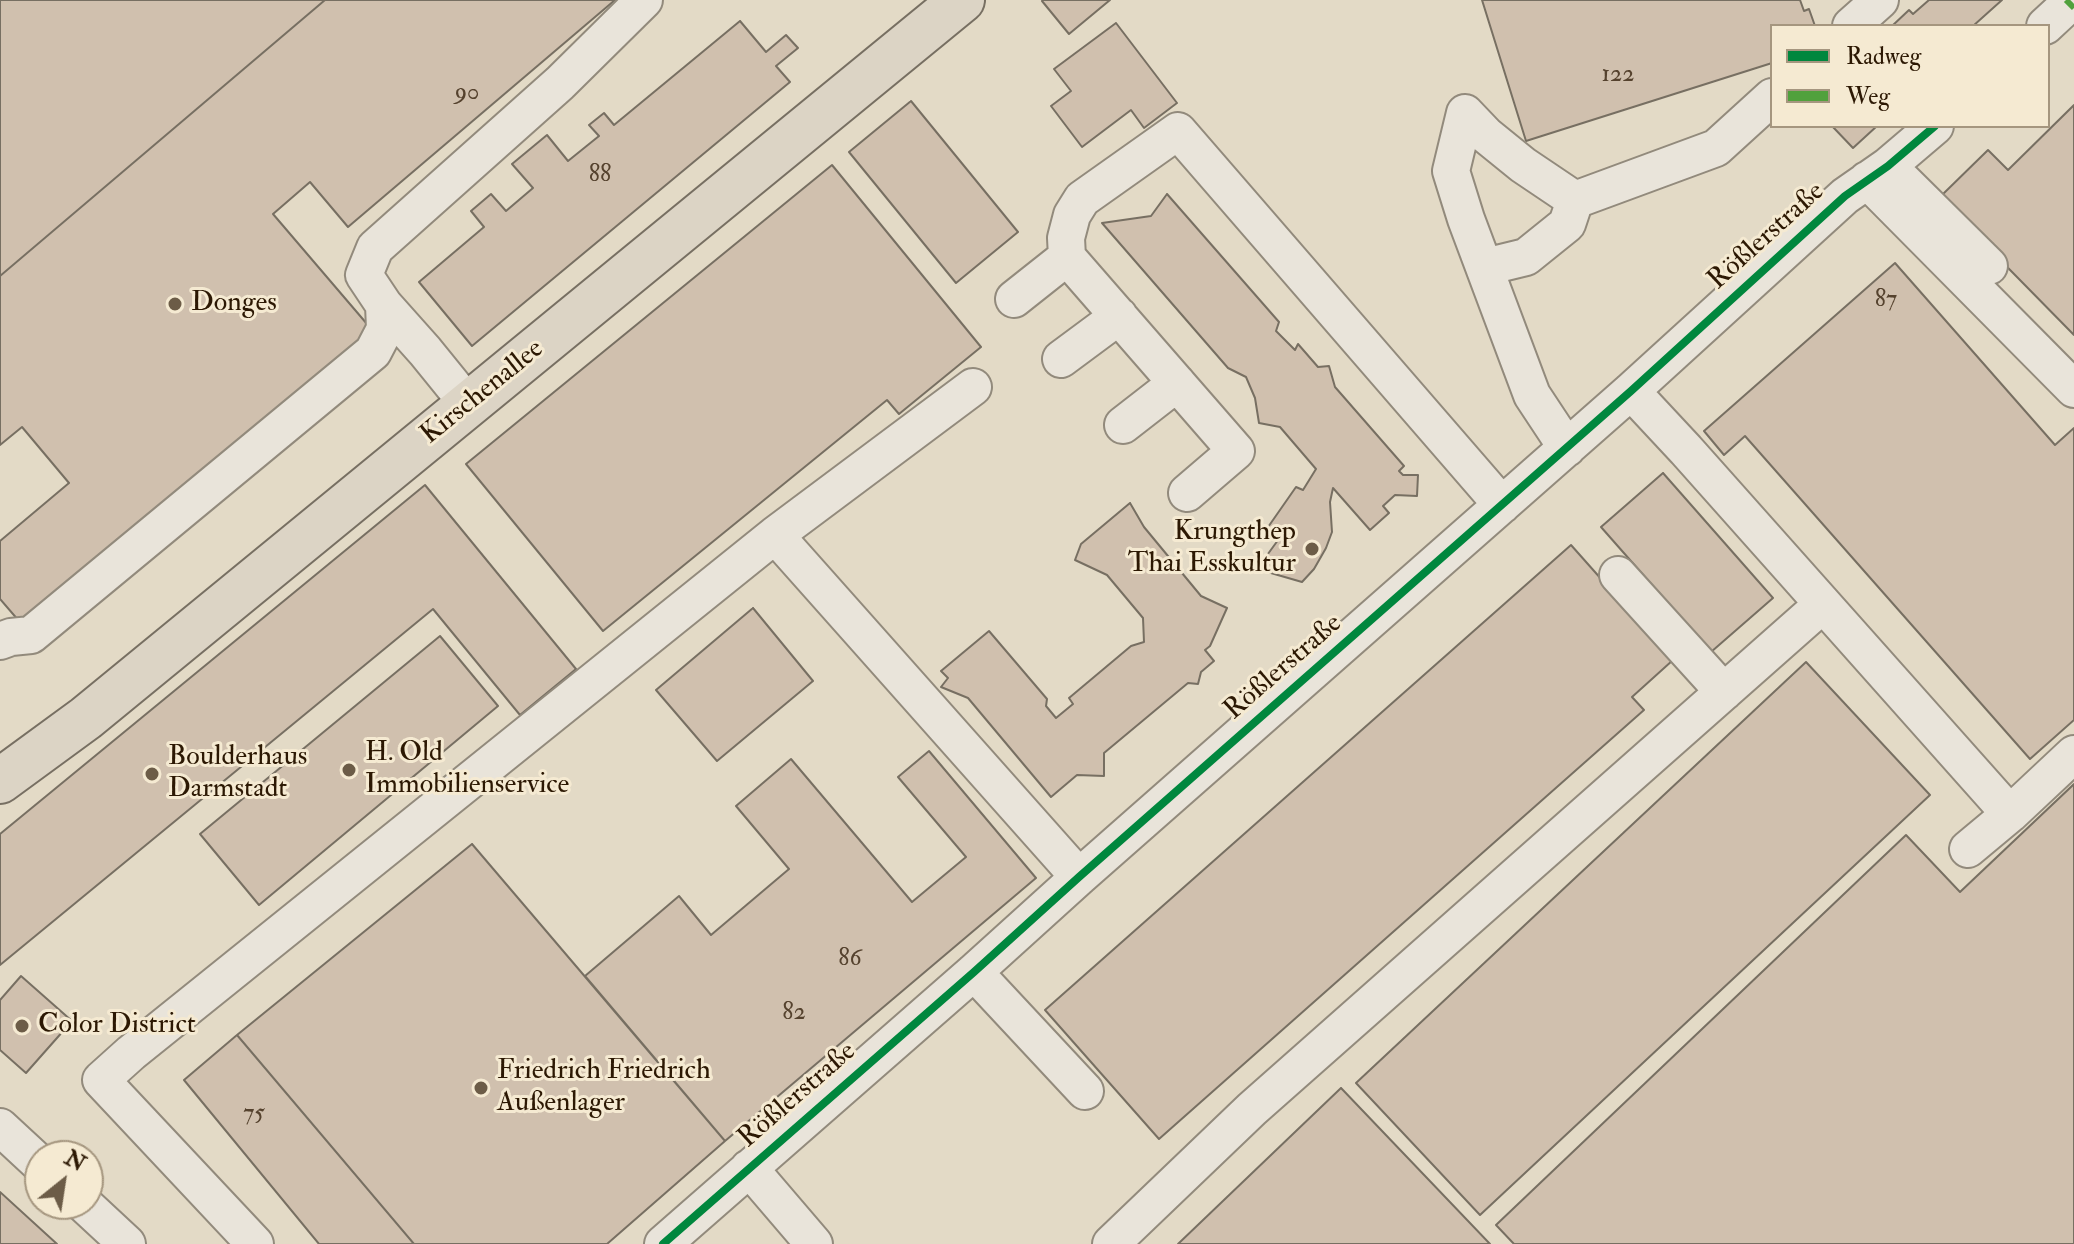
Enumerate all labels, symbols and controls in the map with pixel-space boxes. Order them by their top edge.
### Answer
legend [1770,24,2050,128]
text: Radweg [1846,41,1921,72]
house number: 122 [1602,62,1634,90]
house number: 90 [455,80,479,108]
text: Weg [1846,81,1890,112]
house number: 88 [589,162,611,190]
street label: Rößlerstraße [1702,176,1832,298]
place label: Donges [191,287,277,321]
house number: 87 [1875,287,1897,315]
marker: Donges [166,295,184,313]
street label: Kirschenallee [415,333,551,453]
place label: Krungthep Thai Esskultur [1128,516,1296,582]
marker: Krungthep Thai Esskultur [1303,540,1321,558]
street label: Rößlerstraße [1218,608,1350,728]
place label: H. Old Immobilienservice [365,737,569,803]
place label: Boulderhaus Darmstadt [168,741,307,807]
marker: H. Old Immobilienservice [340,761,358,779]
marker: Boulderhaus Darmstadt [143,765,161,783]
house number: 86 [838,946,862,974]
house number: 82 [782,1000,806,1028]
place label: Color District [38,1009,196,1043]
marker: Color District [13,1017,31,1035]
street label: Rößlerstraße [732,1036,864,1156]
place label: Friedrich Friedrich Außenlager [497,1055,711,1121]
marker: Friedrich Friedrich Außenlager [472,1079,490,1097]
house number: 75 [243,1101,265,1129]
north arrow [24,1140,104,1220]
text: N [59,1144,91,1178]

